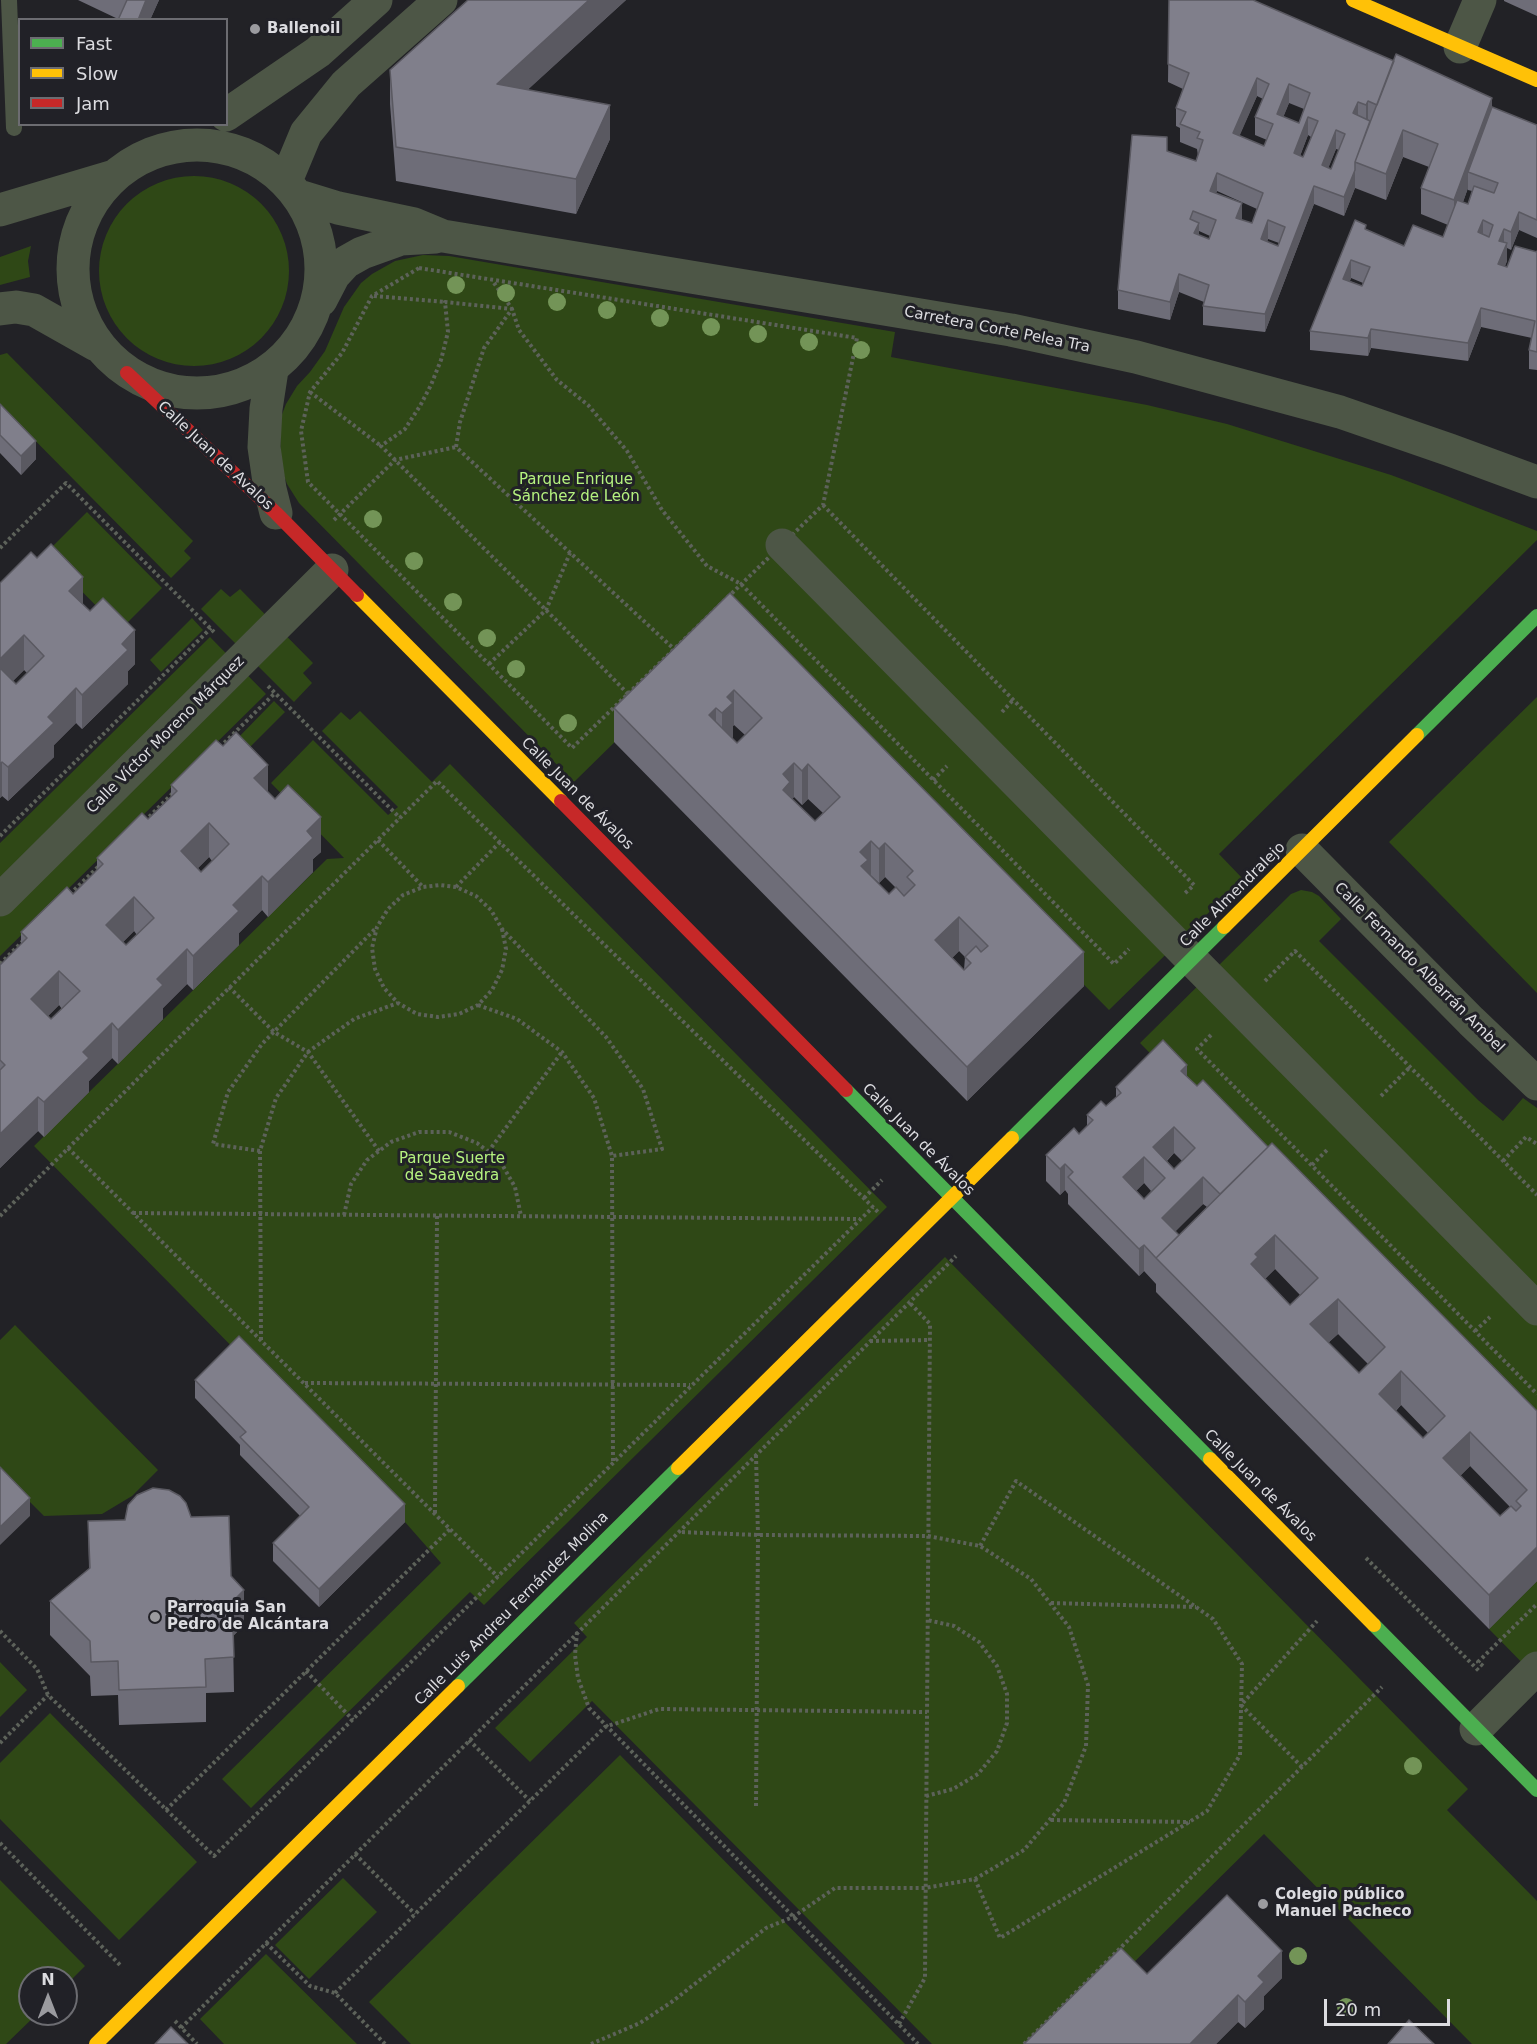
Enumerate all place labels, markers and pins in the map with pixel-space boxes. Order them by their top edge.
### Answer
place label: Ballenoil [267,20,340,38]
marker: Ballenoil [248,22,262,36]
place label: Parroquia San Pedro de Alcántara [167,1599,329,1634]
marker: Parroquia San Pedro de Alcántara [148,1610,162,1624]
place label: Colegio público Manuel Pacheco [1275,1886,1412,1921]
marker: Colegio público Manuel Pacheco [1256,1897,1270,1911]

